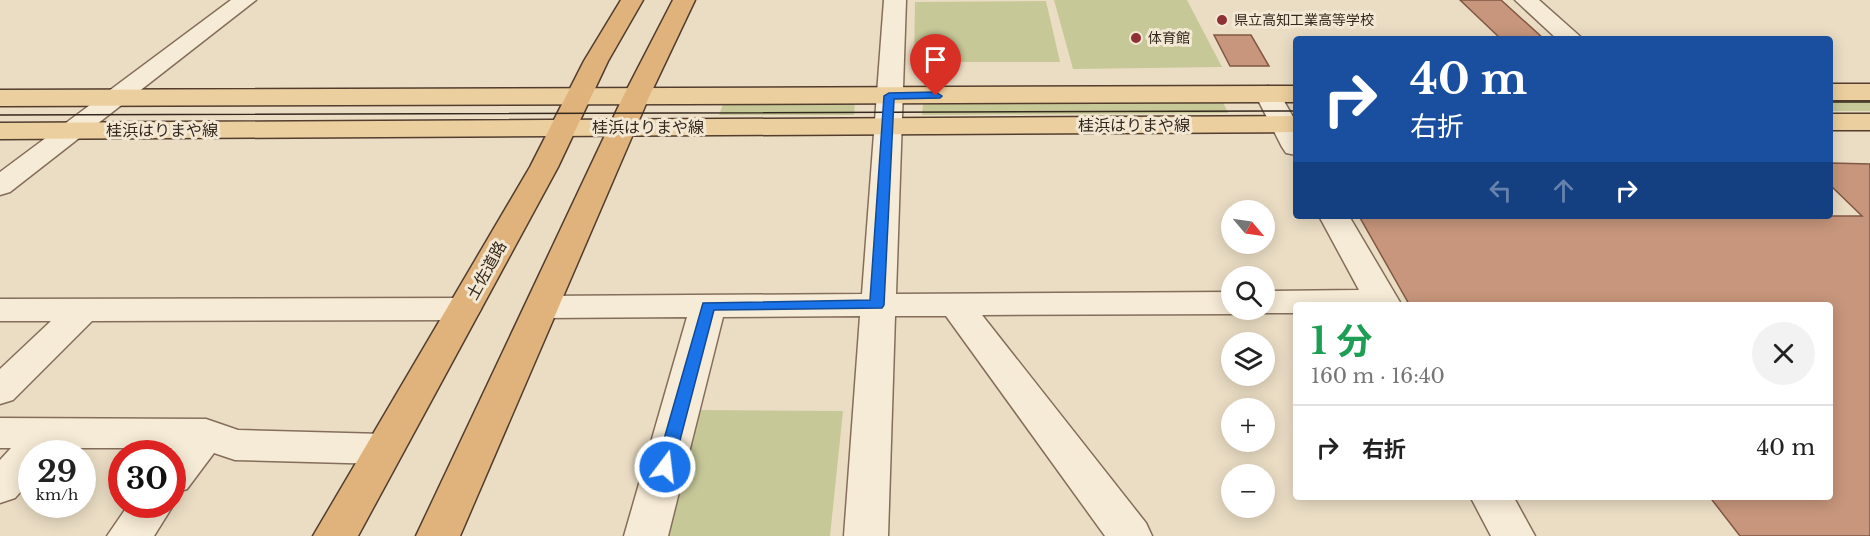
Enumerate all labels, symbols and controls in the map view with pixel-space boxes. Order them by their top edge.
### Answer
place label: 県立高知工業高等学校 [1234,11,1374,29]
marker: 県立高知工業高等学校 [1215,13,1229,27]
place label: 体育館 [1148,29,1190,47]
marker: 体育館 [1129,31,1143,45]
pin [910,34,961,96]
icon: arrive [919,43,952,76]
text: 40 m [1410,53,1527,105]
icon: right [1311,60,1389,138]
text: 右折 [1410,110,1464,143]
street label: 桂浜はりまや線 [1078,115,1190,135]
street label: 桂浜はりまや線 [592,117,704,137]
street label: 桂浜はりまや線 [106,120,218,140]
icon: left [1484,174,1517,207]
icon: ahead [1547,174,1580,207]
icon: right [1610,174,1643,207]
north arrow [1221,200,1275,254]
map controls [1221,200,1275,518]
street label: 土佐道路 [462,237,510,303]
button: search [1221,266,1275,320]
text: 1 分 [1311,319,1372,364]
button: close [1752,322,1815,385]
button: layers [1221,332,1275,386]
text: 160 m · 16:40 [1311,364,1445,388]
button: + [1221,398,1275,452]
icon: right [1311,431,1344,464]
text: 40 m [1757,434,1815,461]
position arrow [633,435,697,499]
text: 右折 [1362,436,1406,463]
speed limit sign: 30 [108,440,186,518]
text: 29 [37,453,77,490]
button: − [1221,464,1275,518]
text: km/h [36,485,78,504]

